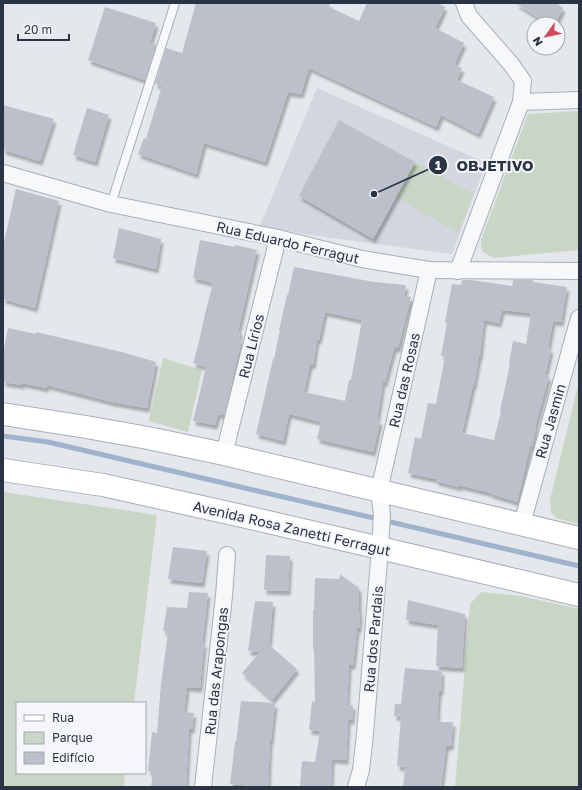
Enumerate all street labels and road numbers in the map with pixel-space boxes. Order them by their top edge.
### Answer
street label: Rua Eduardo Ferragut [215,217,361,267]
street label: Rua Lírios [235,312,267,380]
street label: Rua das Rosas [385,331,423,429]
street label: Rua Jasmin [531,382,569,460]
street label: Avenida Rosa Zanetti Ferragut [192,497,392,559]
street label: Rua dos Pardais [360,585,386,693]
street label: Rua das Arapongas [201,606,231,736]

